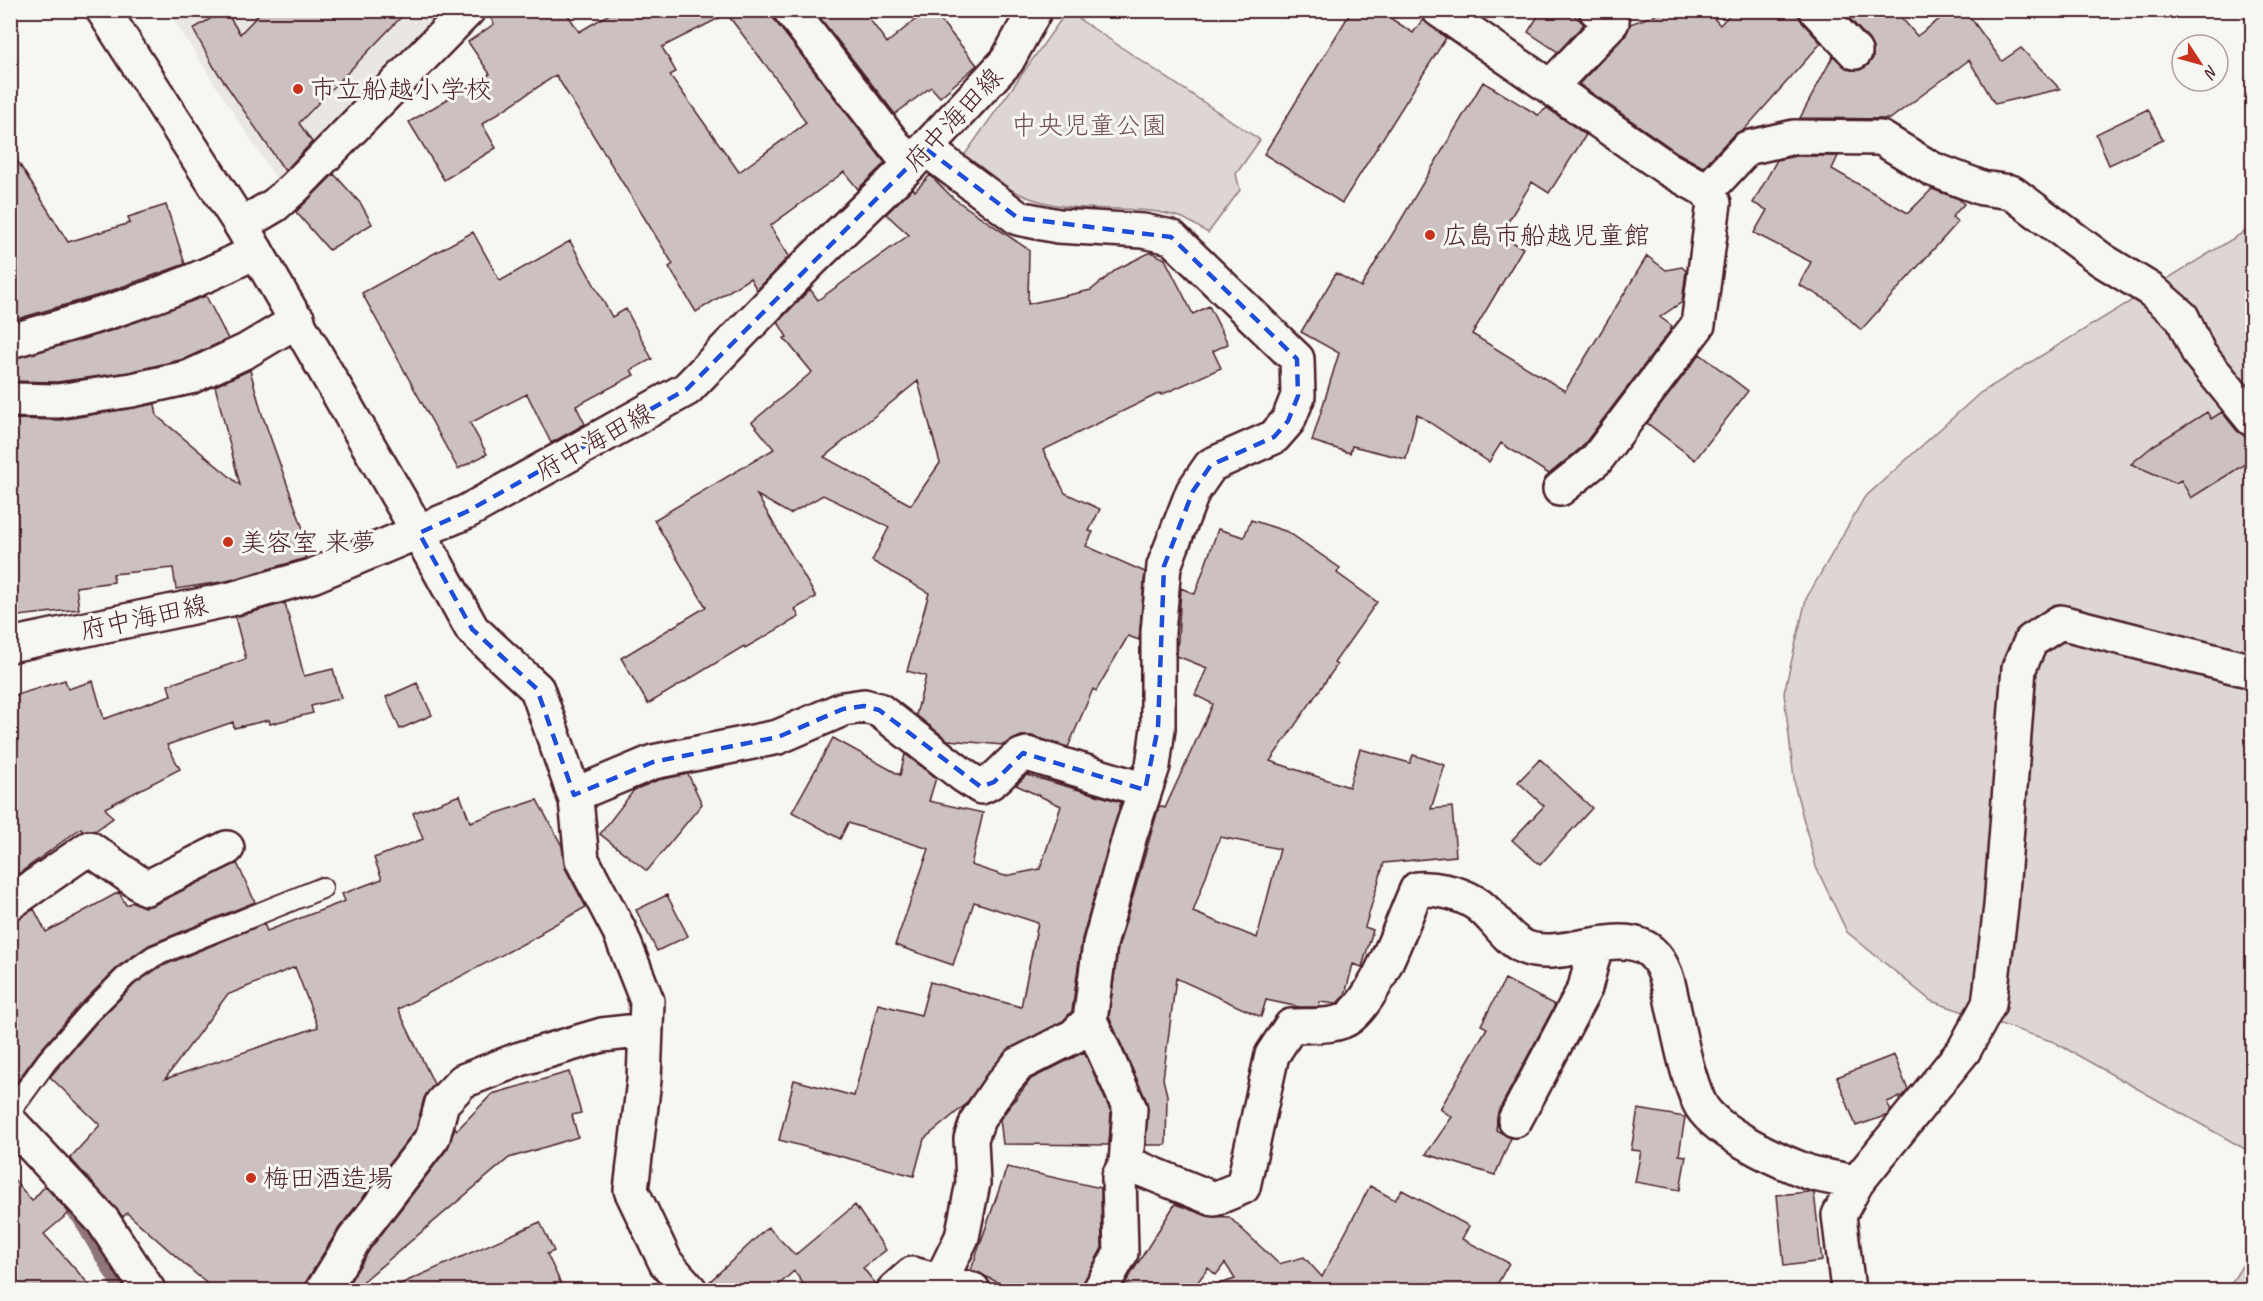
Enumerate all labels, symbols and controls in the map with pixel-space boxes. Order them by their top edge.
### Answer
north arrow [2170,33,2230,93]
street label: 府中海田線 [897,61,1010,178]
text: N [2199,61,2222,84]
place label: 市立船越小学校 [310,73,492,106]
marker: 市立船越小学校 [291,82,305,96]
park label: 中央児童公園 [1011,109,1167,142]
place label: 広島市船越児童館 [1442,219,1650,252]
marker: 広島市船越児童館 [1423,228,1437,242]
street label: 府中海田線 [529,395,659,487]
place label: 美容室 来夢 [240,526,376,559]
marker: 美容室 来夢 [221,535,235,549]
street label: 府中海田線 [77,588,211,647]
place label: 梅田酒造場 [263,1162,393,1195]
marker: 梅田酒造場 [244,1171,258,1185]

